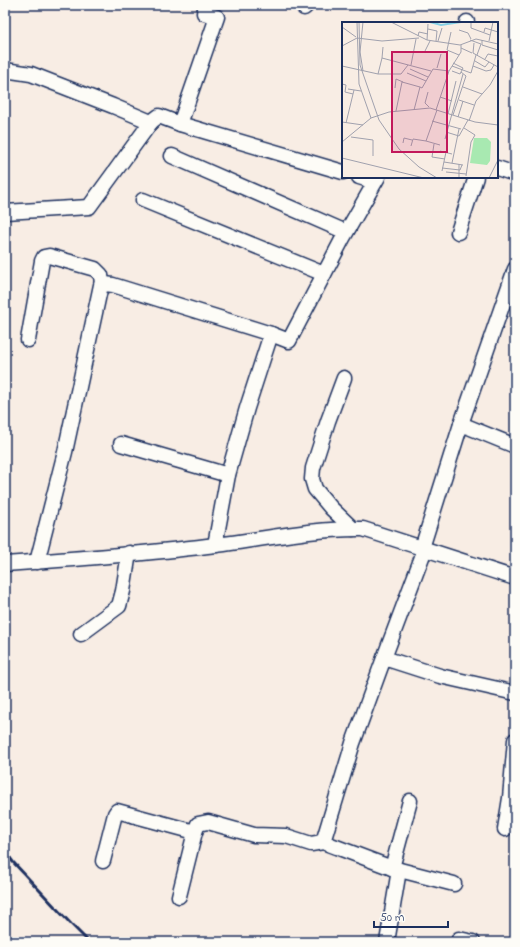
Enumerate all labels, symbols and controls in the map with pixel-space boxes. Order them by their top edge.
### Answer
inset map [342,22,498,178]
scale bar [374,903,448,929]
text: 50 m [380,909,404,927]

